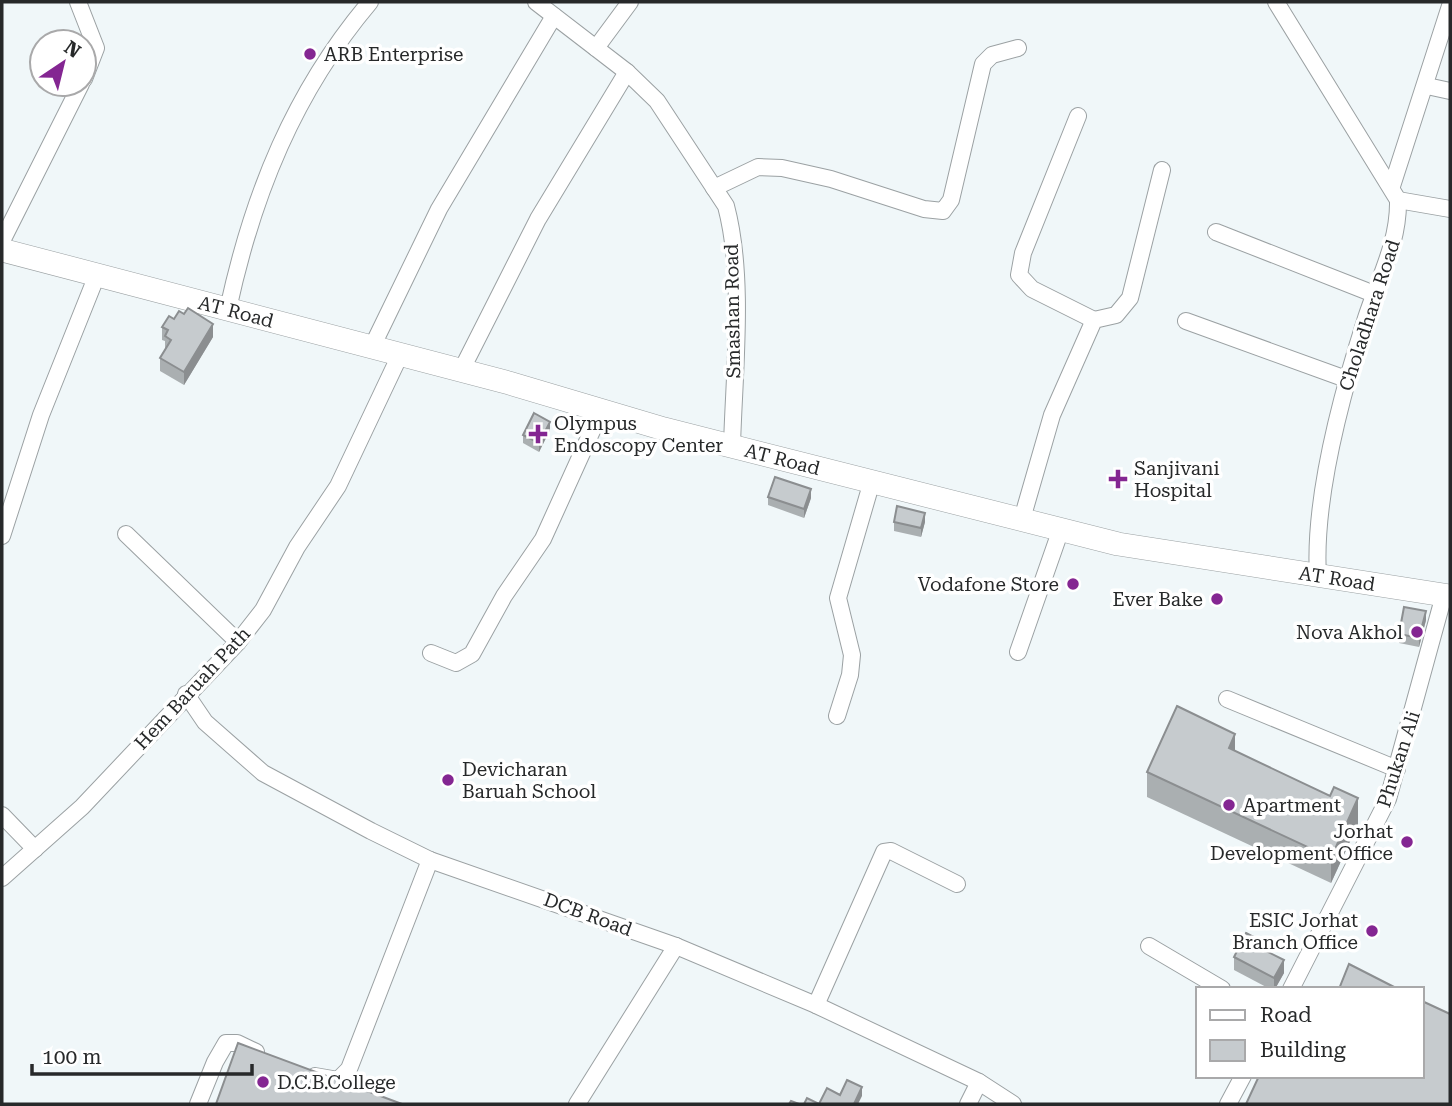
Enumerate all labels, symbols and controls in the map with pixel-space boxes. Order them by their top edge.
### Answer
north arrow [28,28,98,98]
text: N [60,36,85,63]
place label: ARB Enterprise [324,43,463,66]
marker: ARB Enterprise [302,46,318,62]
street label: Choladhara Road [1334,237,1405,394]
street label: Smashan Road [720,243,745,379]
street label: AT Road [196,291,276,333]
place label: Olympus Endoscopy Center [554,412,723,457]
marker: Olympus Endoscopy Center [528,424,548,444]
street label: AT Road [742,439,822,480]
place label: Sanjivani Hospital [1134,457,1219,502]
marker: Sanjivani Hospital [1108,469,1128,489]
street label: AT Road [1297,562,1377,596]
place label: Vodafone Store [918,573,1059,596]
marker: Vodafone Store [1065,576,1081,592]
place label: Ever Bake [1113,588,1203,611]
marker: Ever Bake [1209,591,1225,607]
place label: Nova Akhol [1296,621,1403,644]
street label: Hem Baruah Path [130,622,255,754]
marker: Nova Akhol [1409,624,1425,640]
street label: Phukan Ali [1372,708,1425,810]
place label: Devicharan Baruah School [462,758,596,803]
marker: Devicharan Baruah School [440,772,456,788]
place label: Apartment [1243,794,1341,817]
marker: Apartment [1221,797,1237,813]
place label: Jorhat Development Office [1210,820,1393,865]
marker: Jorhat Development Office [1399,834,1415,850]
street label: DCB Road [540,888,635,941]
place label: ESIC Jorhat Branch Office [1232,909,1358,954]
marker: ESIC Jorhat Branch Office [1364,923,1380,939]
legend [1196,987,1424,1078]
text: Road [1260,1003,1312,1027]
scale bar [32,1032,252,1076]
text: Building [1260,1038,1346,1062]
text: 100 m [42,1045,102,1069]
place label: D.C.B.College [277,1071,396,1094]
marker: D.C.B.College [255,1074,271,1090]

